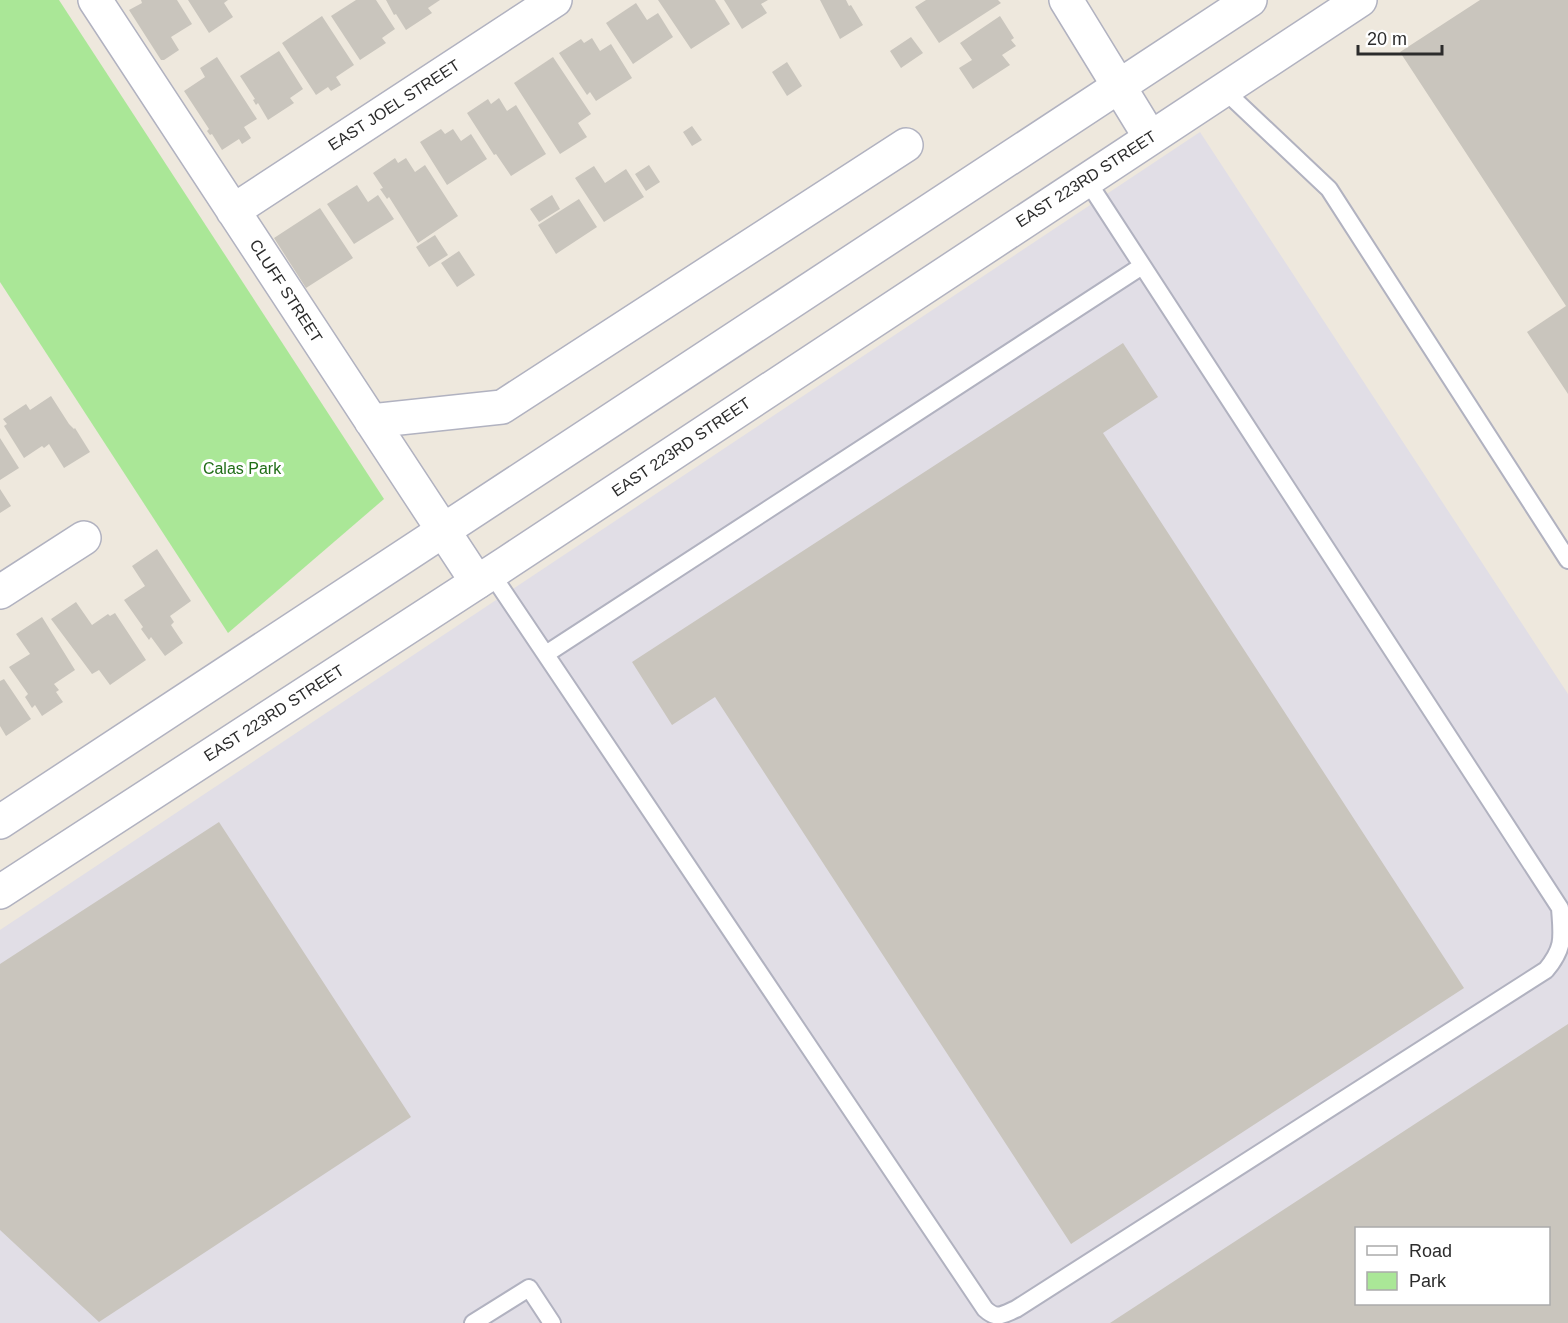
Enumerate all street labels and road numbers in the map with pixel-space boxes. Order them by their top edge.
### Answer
street label: EAST JOEL STREET [325,56,463,154]
street label: EAST 223RD STREET [1013,127,1159,231]
street label: CLUFF STREET [246,236,326,346]
street label: EAST 223RD STREET [609,394,754,500]
street label: EAST 223RD STREET [201,661,347,765]

